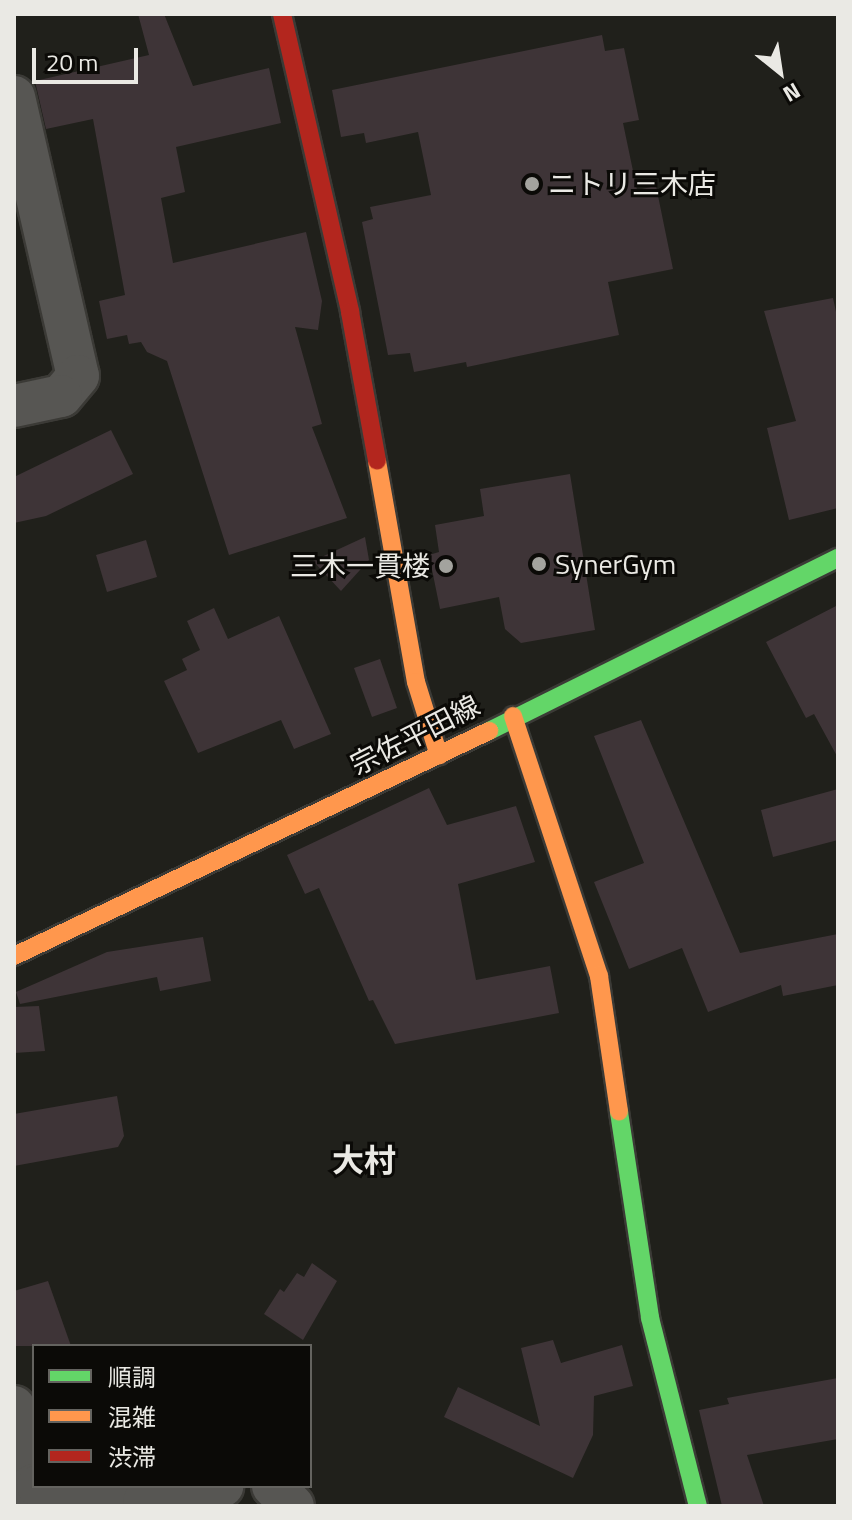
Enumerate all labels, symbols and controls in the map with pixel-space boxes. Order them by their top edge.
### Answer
scale bar [36,32,142,82]
north arrow [740,32,820,112]
text: 20 m [46,44,98,80]
text: N [777,74,807,111]
place label: ニトリ三木店 [548,167,716,201]
marker: ニトリ三木店 [523,175,541,193]
place label: SynerGym [555,547,676,581]
place label: 三木一貫楼 [290,549,430,583]
marker: SynerGym [530,555,548,573]
marker: 三木一貫楼 [437,557,455,575]
street label: 宗佐平田線 [345,688,485,782]
district label: 大村 [332,1141,396,1179]
legend [32,1344,312,1488]
text: 順調 [108,1359,156,1395]
text: 混雑 [108,1399,156,1435]
text: 渋滞 [108,1439,156,1475]

